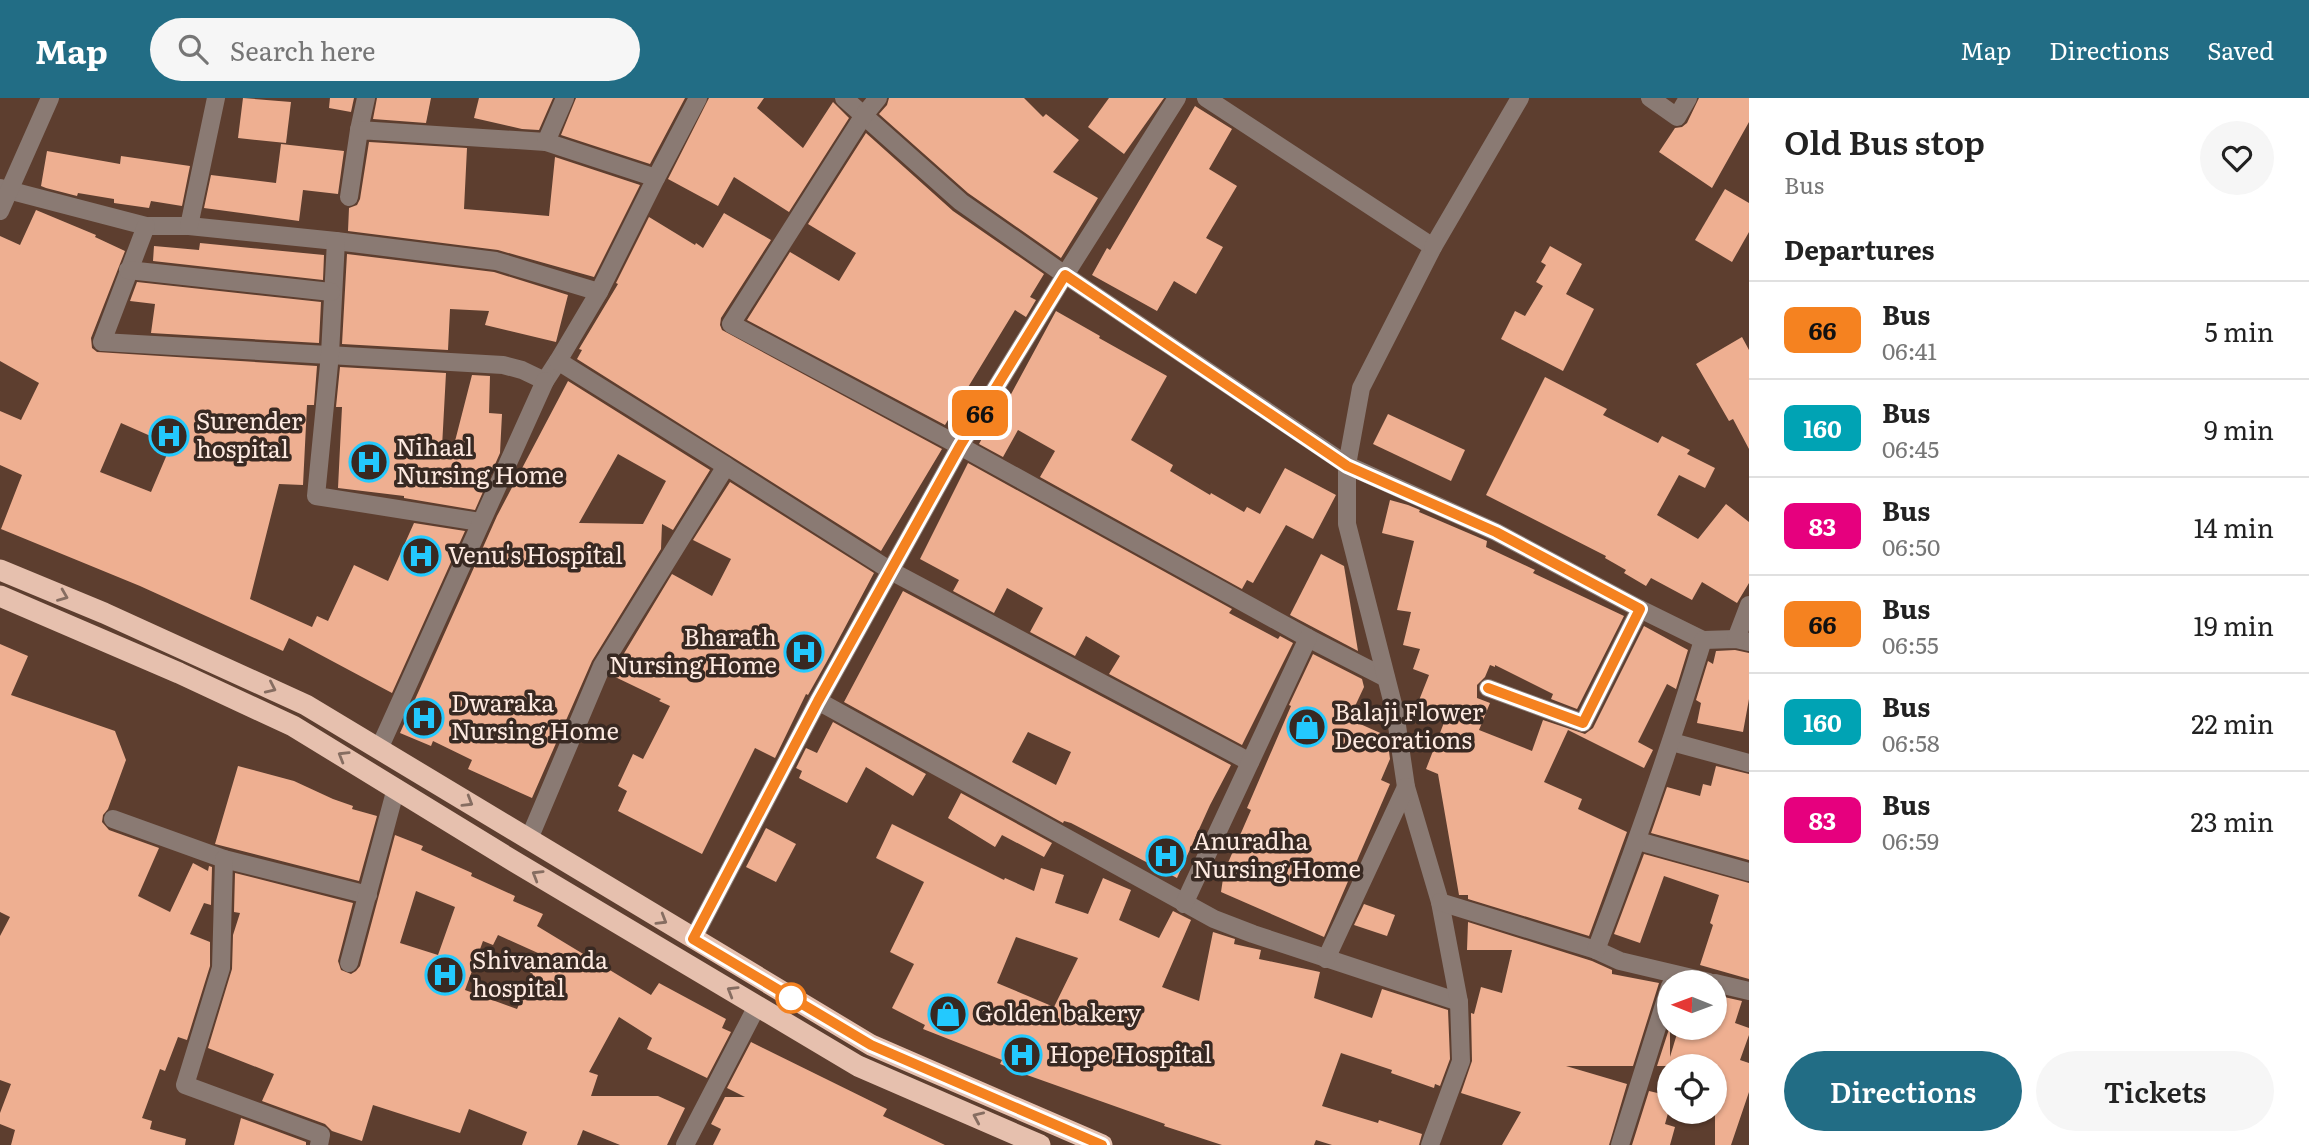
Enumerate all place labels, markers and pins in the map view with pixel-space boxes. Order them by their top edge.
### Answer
place label: Surender hospital [196,402,303,465]
hospital icon: Surender hospital [148,415,190,457]
place label: Nihaal Nursing Home [396,428,564,491]
hospital icon: Nihaal Nursing Home [348,441,390,483]
hospital icon: Venu's Hospital [400,535,442,577]
place label: Venu's Hospital [448,536,623,571]
place label: Bharath Nursing Home [609,618,777,681]
hospital icon: Bharath Nursing Home [783,631,825,673]
place label: Dwaraka Nursing Home [451,684,619,747]
place label: Balaji Flower Decorations [1334,693,1484,756]
hospital icon: Dwaraka Nursing Home [403,697,445,739]
shop icon: Balaji Flower Decorations [1286,706,1328,748]
place label: Anuradha Nursing Home [1193,822,1361,885]
hospital icon: Anuradha Nursing Home [1145,835,1187,877]
place label: Shivananda hospital [472,941,608,1004]
hospital icon: Shivananda hospital [424,954,466,996]
unlabelled marker [776,983,806,1013]
shop icon: Golden bakery [927,993,969,1035]
place label: Golden bakery [975,994,1141,1029]
hospital icon: Hope Hospital [1001,1034,1043,1076]
place label: Hope Hospital [1049,1035,1212,1070]

